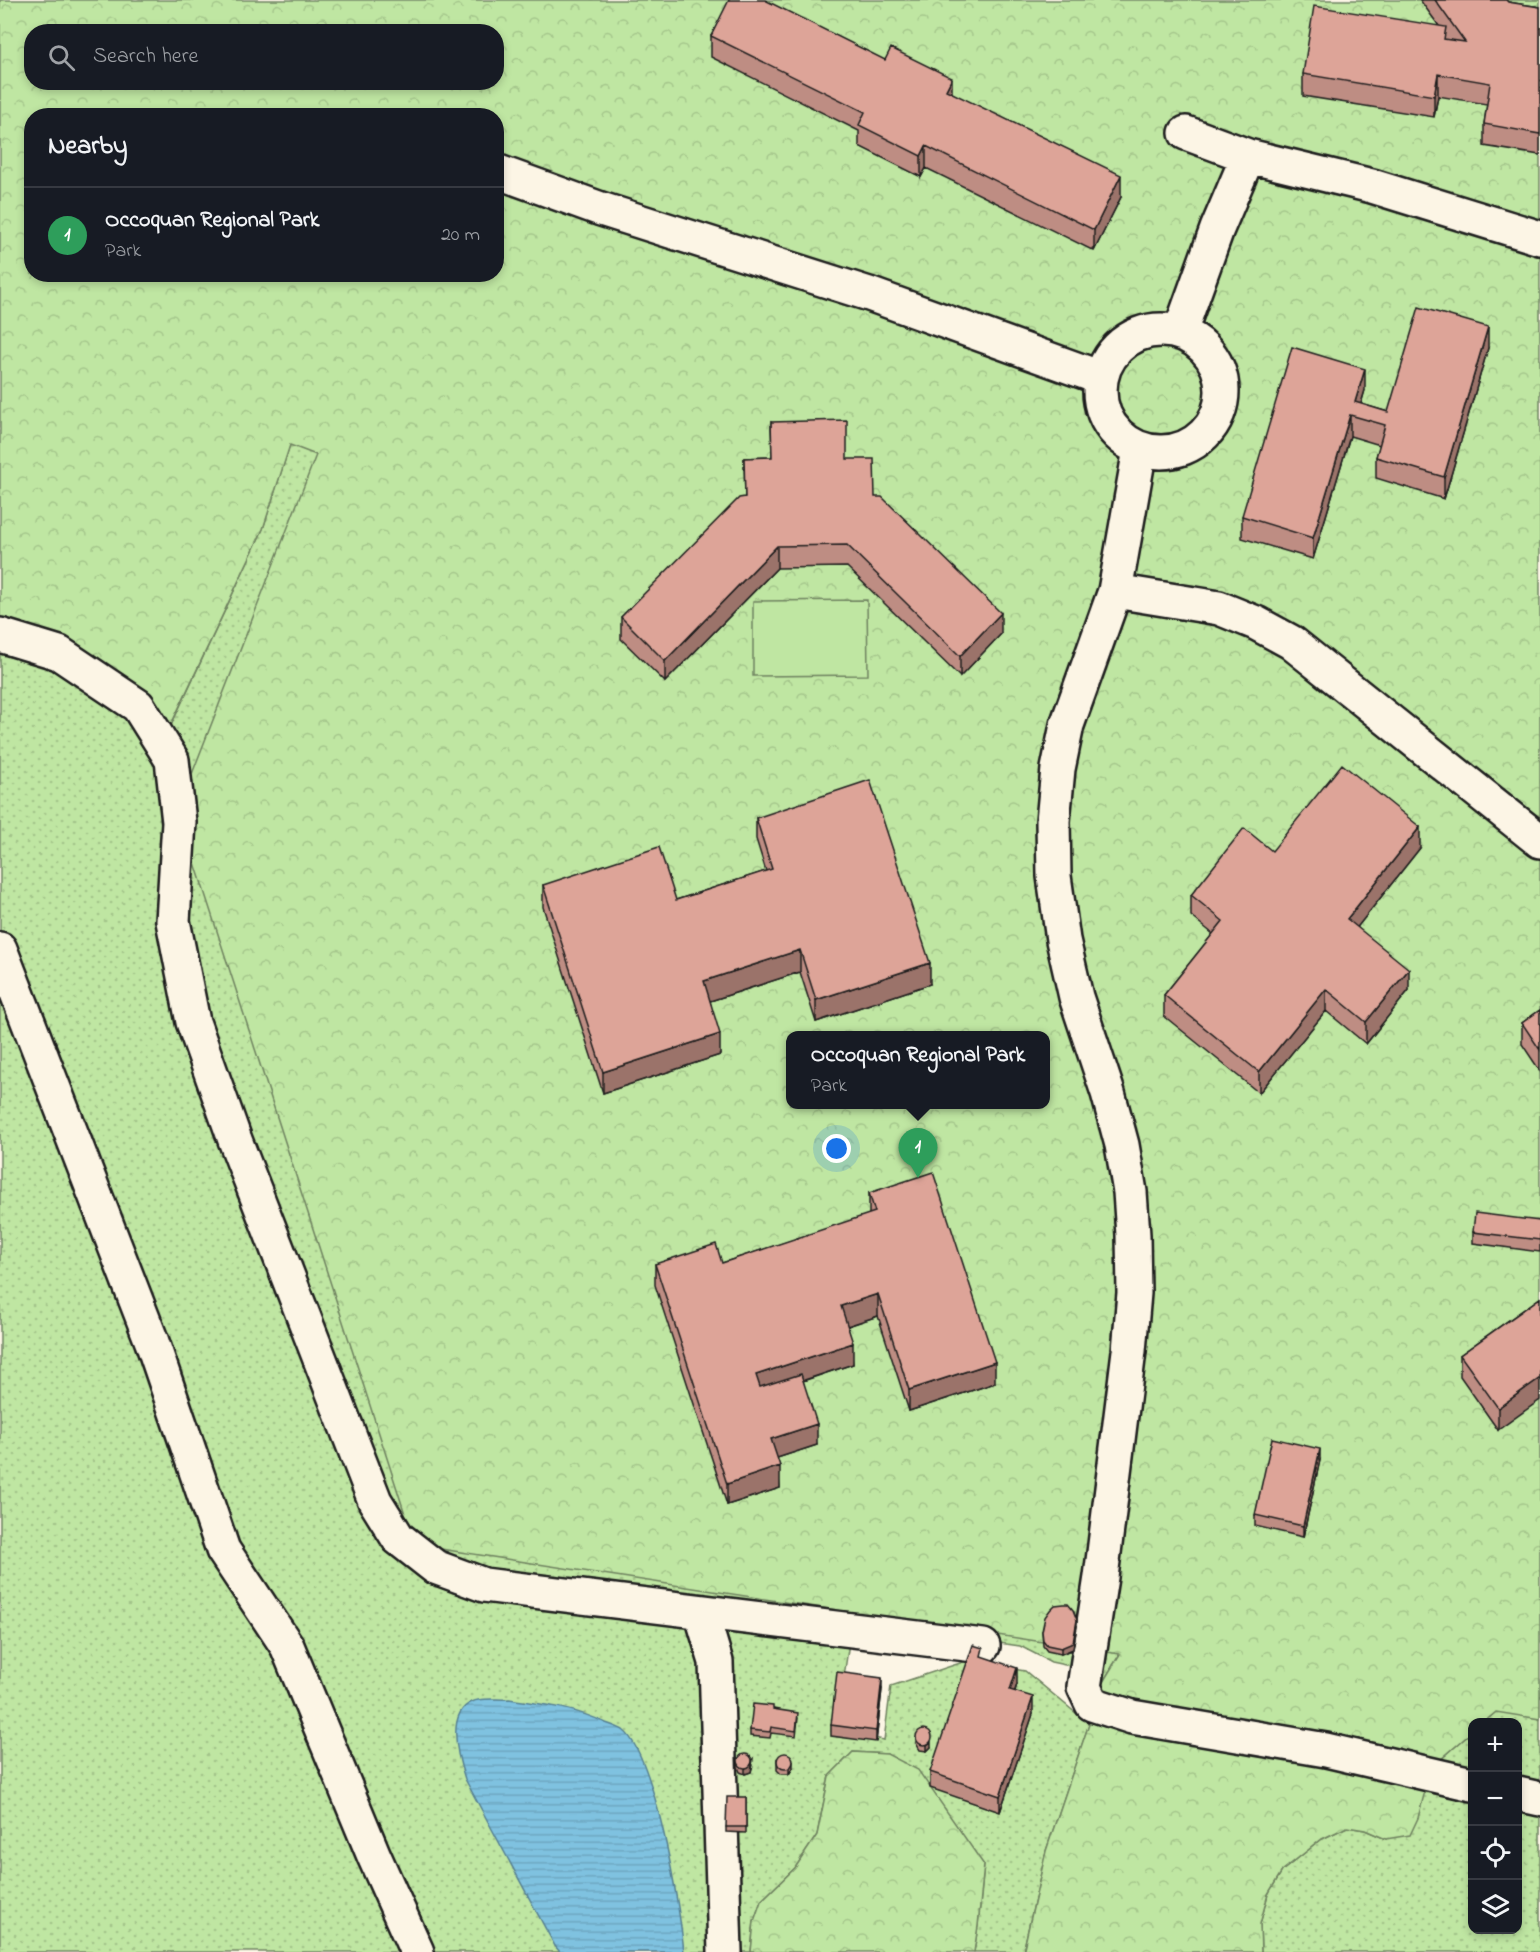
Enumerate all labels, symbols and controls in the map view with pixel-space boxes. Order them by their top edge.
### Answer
search box [24,24,504,90]
icon: search [45,41,78,74]
text: Search here [93,41,198,73]
text: Nearby [48,128,127,166]
text: Occoquan Regional Park [105,205,319,237]
text: 1 [64,221,71,250]
text: 20 m [441,221,480,250]
text: Park [105,237,141,266]
popup [786,1031,1050,1109]
text: Occoquan Regional Park [811,1040,1025,1072]
text: Park [811,1072,847,1101]
pin: 1 [898,1128,938,1178]
your location [822,1134,851,1163]
map controls [1468,1718,1522,1934]
button: + [1468,1718,1522,1772]
button: − [1468,1772,1522,1826]
button: locate [1468,1826,1522,1880]
button: layers [1468,1880,1522,1934]

